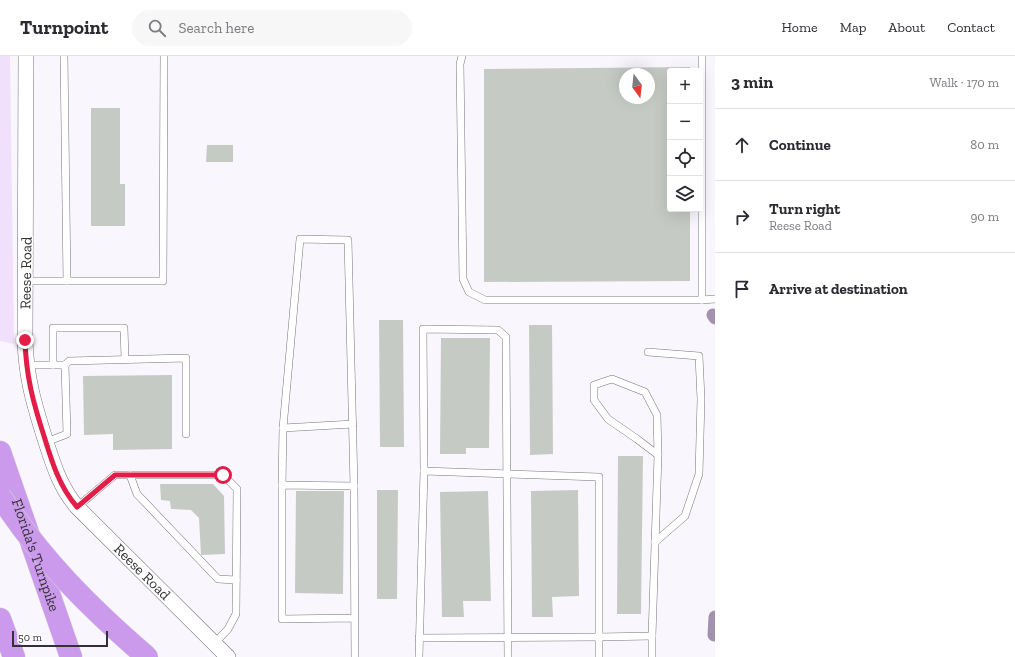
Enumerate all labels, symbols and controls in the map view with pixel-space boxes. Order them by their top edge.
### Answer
search box [132,10,412,46]
text: Turnpoint [20,16,108,39]
icon: search [146,17,168,39]
text: Search here [178,19,254,37]
text: Home [782,19,818,36]
text: Map [840,19,866,36]
text: About [888,19,925,36]
text: Contact [947,19,995,36]
north arrow [619,68,655,104]
map controls [667,68,703,212]
button: + [667,68,703,104]
text: 3 min [731,72,773,92]
text: Walk · 170 m [930,75,999,90]
button: − [667,104,703,140]
icon: ahead [731,134,753,156]
text: Continue [769,136,831,154]
text: 80 m [970,137,999,152]
button: locate [667,140,703,176]
button: layers [667,176,703,212]
text: Turn right [769,200,840,218]
icon: right [731,206,753,228]
text: 90 m [970,209,999,224]
text: Reese Road [769,218,832,233]
street label: Reese Road [16,236,36,309]
icon: arrive [731,278,753,300]
text: Arrive at destination [769,280,908,298]
route end [16,331,34,349]
route start [214,466,232,484]
street label: Florida's Turnpike [8,496,64,614]
street label: Reese Road [110,540,175,604]
scale bar [12,629,108,648]
text: 50 m [18,631,42,644]

